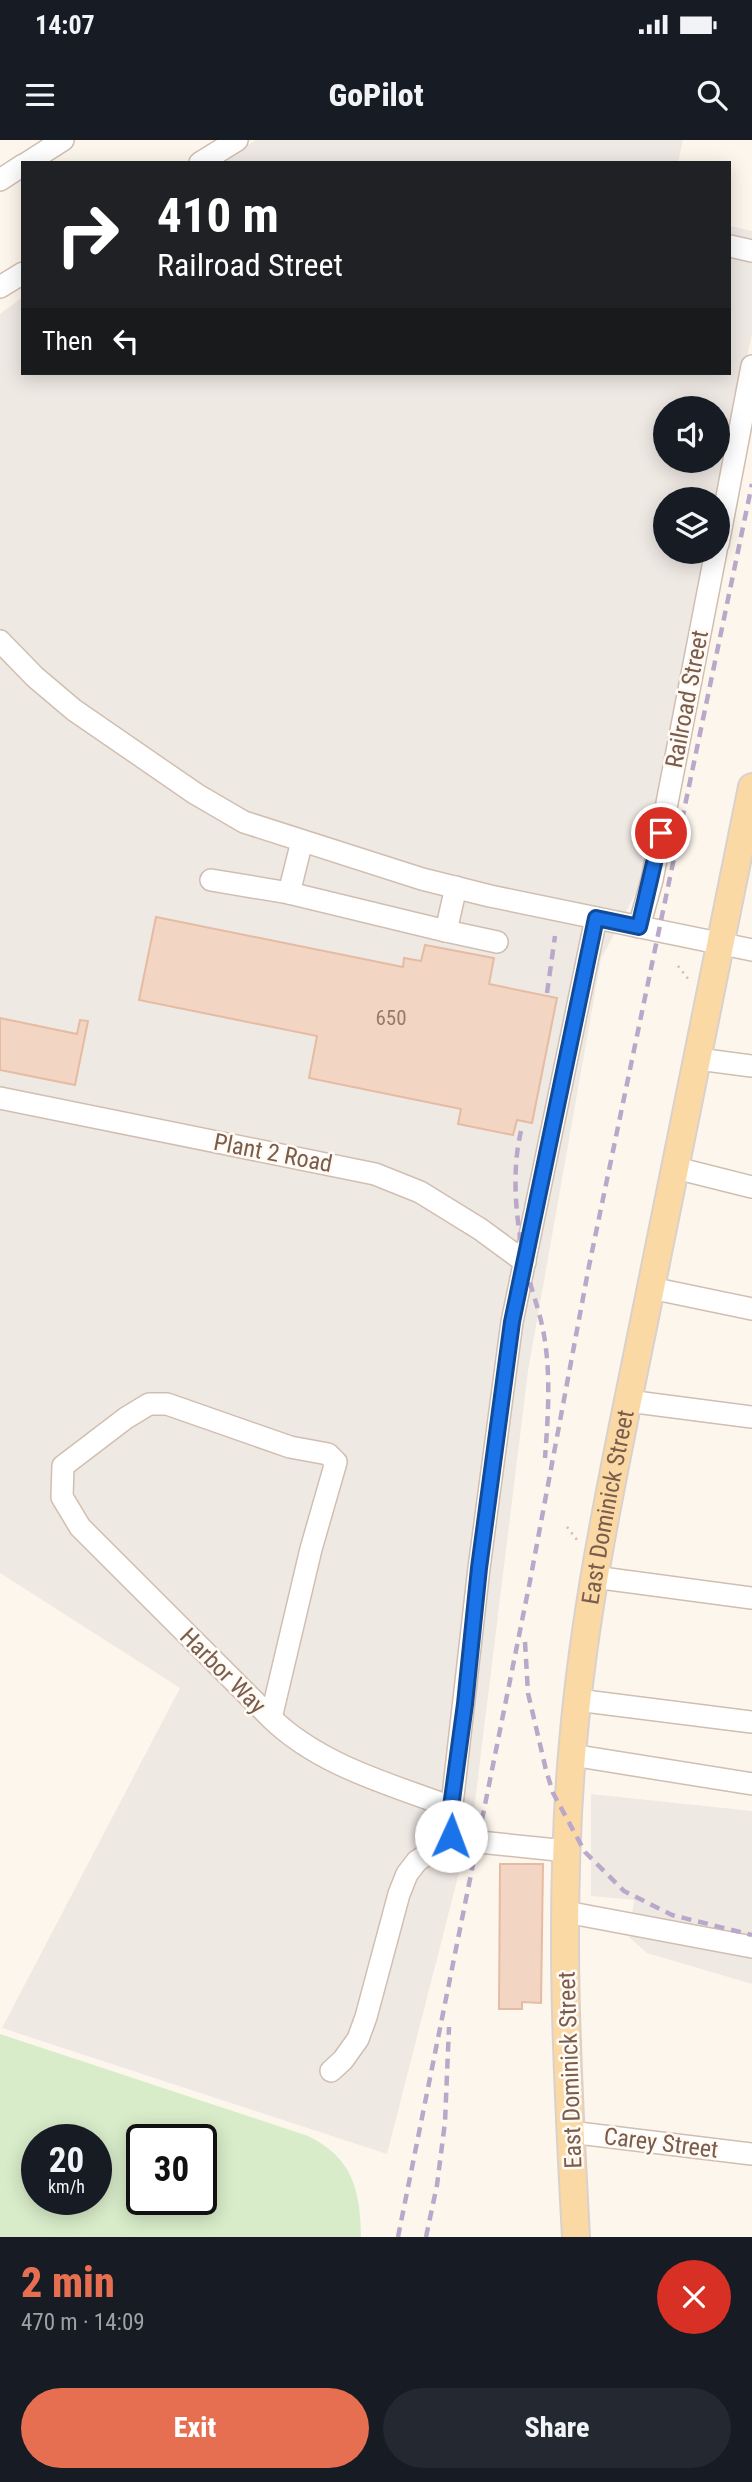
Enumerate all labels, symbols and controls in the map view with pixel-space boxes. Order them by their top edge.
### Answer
text: 14:07 [35,10,95,40]
icon: menu [21,76,59,114]
text: GoPilot [328,76,424,114]
icon: search [693,76,731,114]
text: 410 m [157,187,279,244]
icon: right [42,189,133,280]
text: Railroad Street [157,246,343,284]
icon: left [107,322,145,360]
text: Then [42,326,93,356]
map controls [653,396,730,564]
button: sound [653,396,730,473]
button: layers [653,487,730,564]
street label: Railroad Street [660,628,714,770]
pin [631,803,691,863]
icon: arrive [642,814,680,852]
house number: 650 [375,1006,407,1030]
street label: Plant 2 Road [211,1128,335,1178]
street label: East Dominick Street [576,1407,640,1606]
street label: Harbor Way [174,1622,272,1720]
position arrow [414,1799,488,1873]
street label: East Dominick Street [553,1971,587,2169]
street label: Carey Street [602,2122,720,2164]
speed limit sign: 30 [126,2124,217,2215]
text: 20 [49,2140,84,2181]
text: km/h [48,2176,85,2197]
text: 2 min [21,2258,115,2307]
button: close [657,2260,731,2334]
text: 470 m · 14:09 [21,2309,145,2336]
button: Exit [21,2388,369,2468]
button: Share [383,2388,731,2468]

